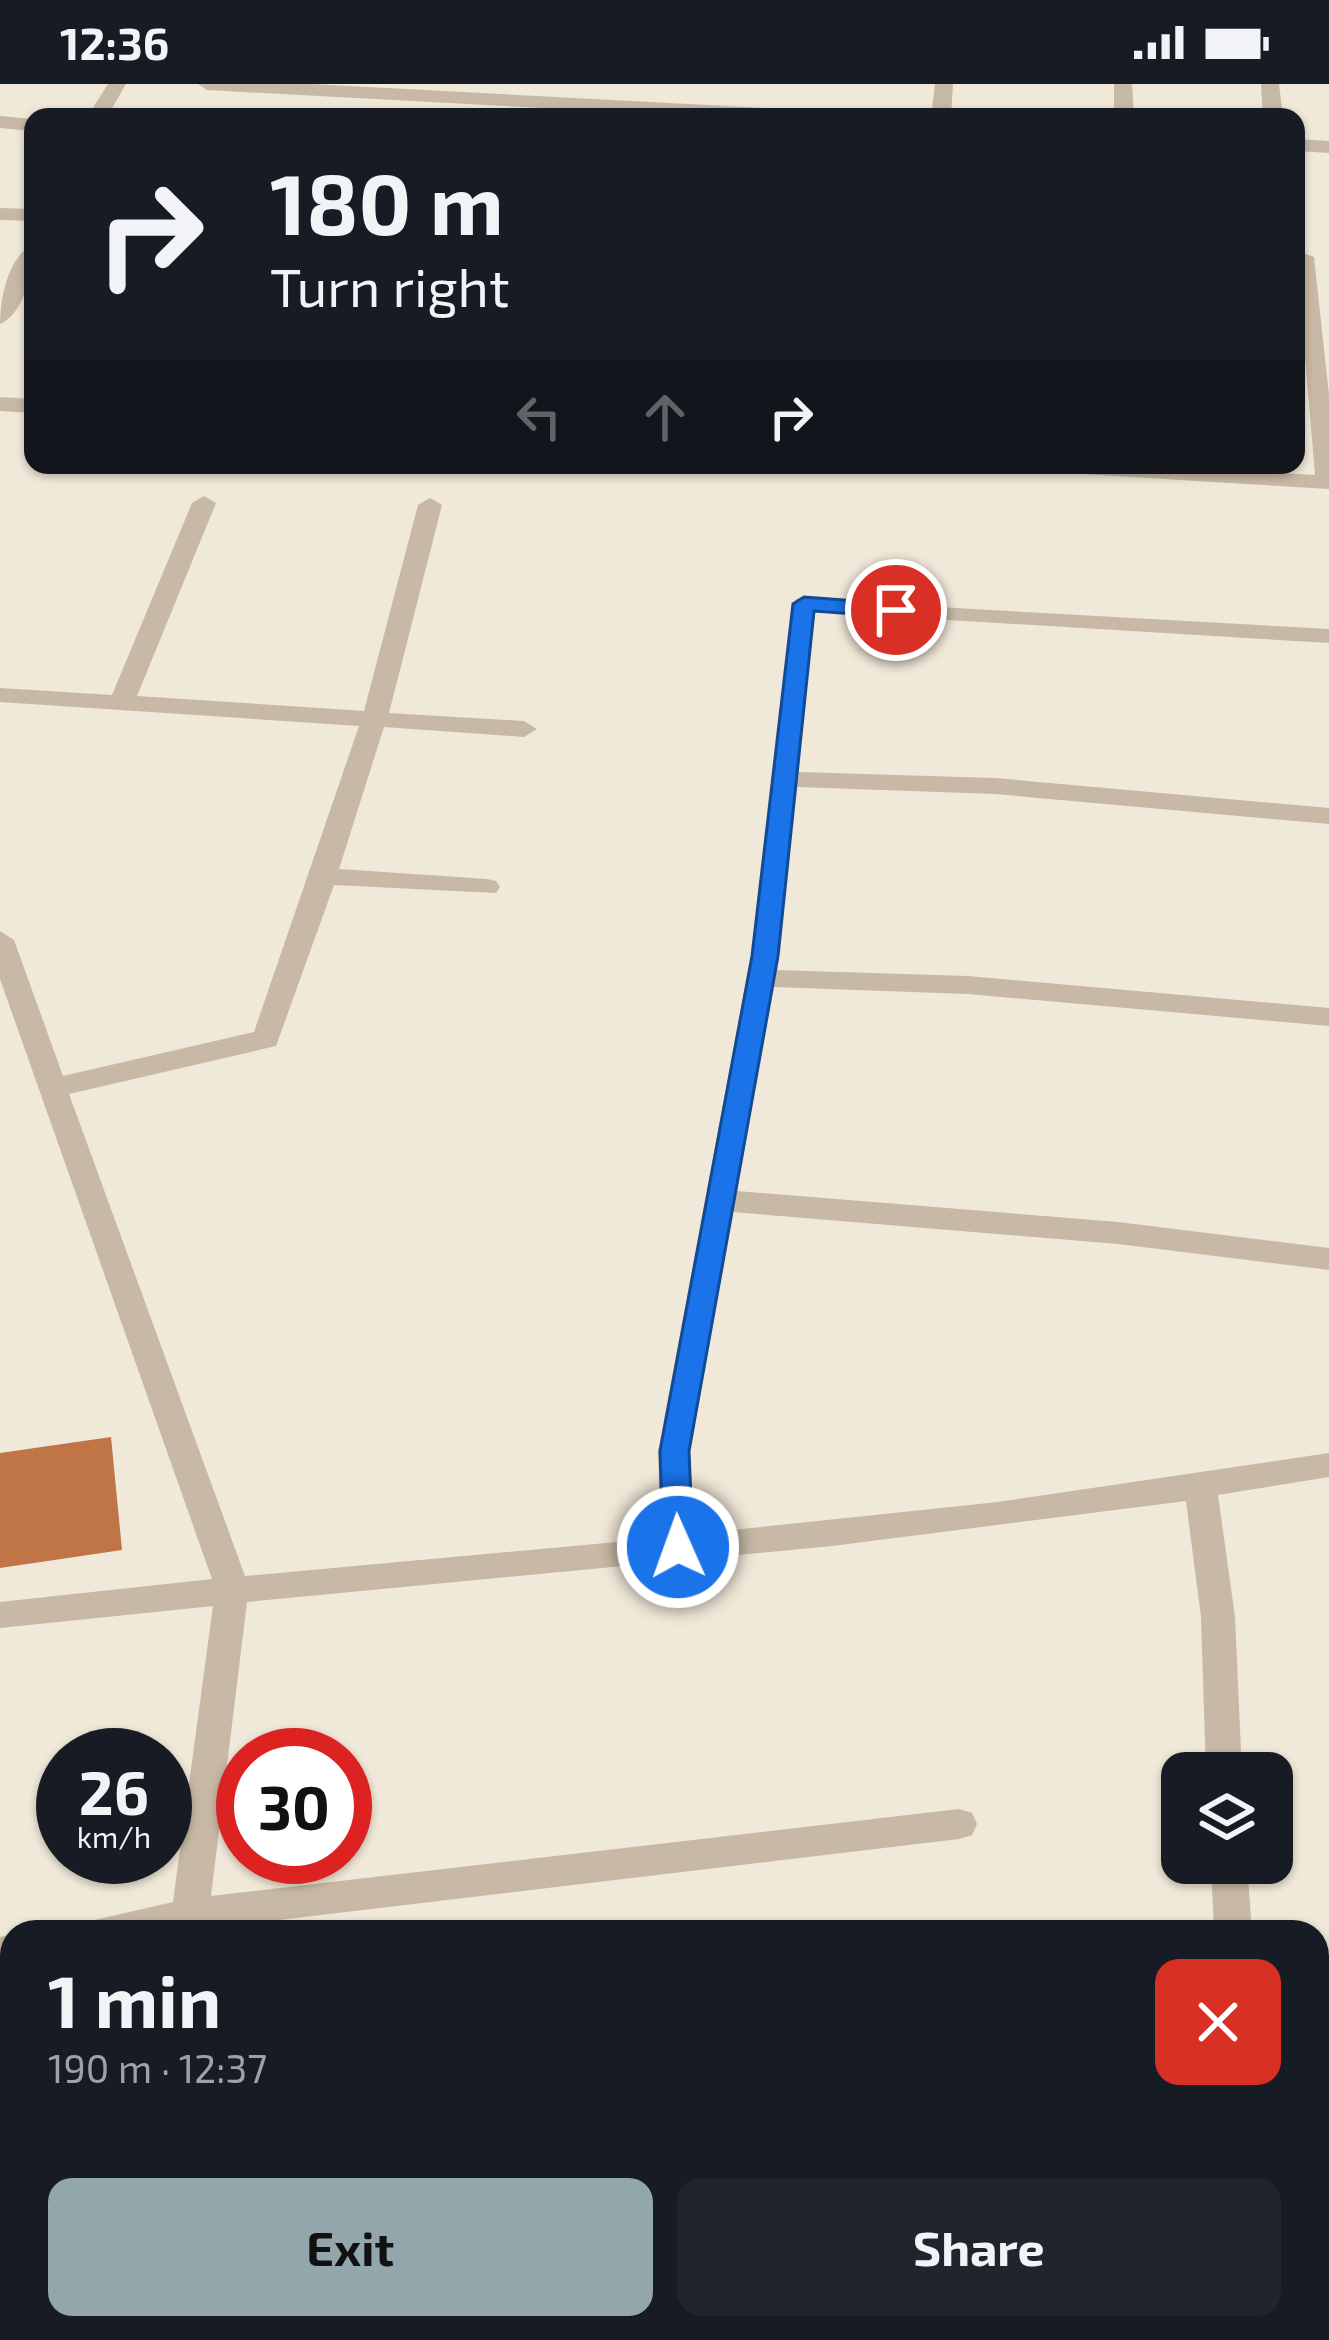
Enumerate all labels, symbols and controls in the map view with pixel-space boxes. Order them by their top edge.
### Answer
text: 12:36 [60,15,169,69]
text: 180 m [270,151,504,252]
icon: right [72,156,228,312]
text: Turn right [270,253,510,318]
icon: left [506,384,572,450]
icon: ahead [632,384,698,450]
icon: right [758,384,824,450]
pin [845,559,947,661]
icon: arrive [863,577,929,643]
position arrow [615,1484,741,1610]
speed limit sign: 30 [216,1728,372,1884]
map controls [1161,1752,1293,1884]
button: layers [1161,1752,1293,1884]
text: 26 [79,1755,149,1827]
text: km/h [77,1818,151,1854]
text: 1 min [48,1956,221,2042]
button: close [1155,1959,1281,2085]
text: 190 m · 12:37 [48,2044,267,2091]
button: Exit [48,2178,653,2316]
button: Share [677,2178,1281,2316]

